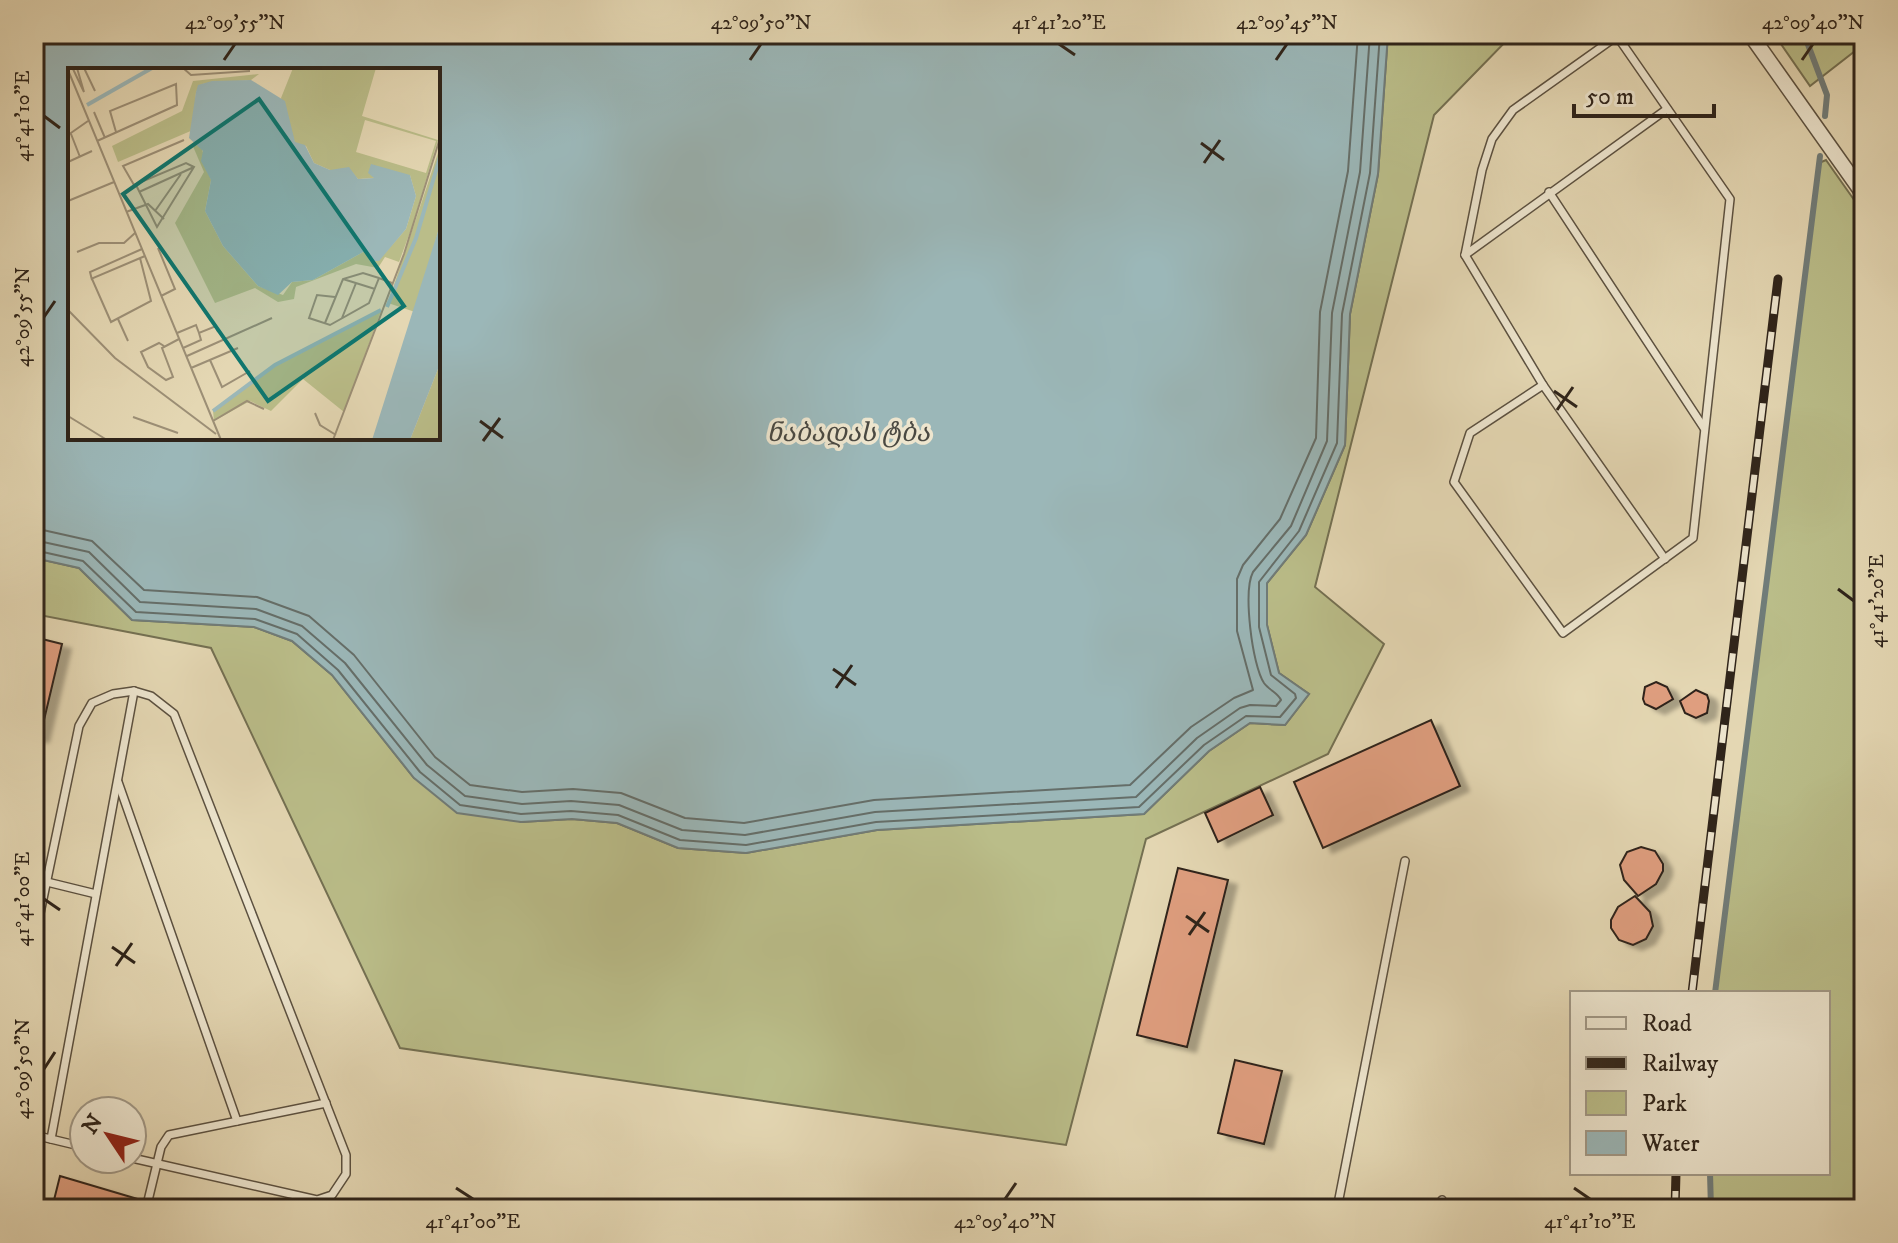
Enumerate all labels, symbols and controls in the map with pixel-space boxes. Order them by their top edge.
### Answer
text: 42°09'55"N [185,11,285,36]
text: 42°09'50"N [711,11,811,36]
text: 41°41'20"E [1012,11,1106,36]
text: 42°09'45"N [1236,11,1338,36]
text: 42°09'40"N [1762,11,1864,36]
inset map [68,68,440,440]
scale bar [1574,68,1714,118]
text: 41°41'10"E [11,70,36,162]
text: 50 m [1586,82,1634,112]
text: 42°09'55"N [11,267,36,367]
water label: ნაბადას ტბა [766,417,931,450]
text: 41°41'20"E [1865,554,1890,648]
text: 41°41'00"E [11,852,36,946]
legend [1570,991,1830,1175]
text: Road [1642,1009,1692,1039]
text: 42°09'50"N [11,1019,36,1119]
text: Railway [1642,1049,1719,1079]
text: Park [1642,1089,1687,1119]
north arrow [68,1095,148,1175]
text: N [77,1109,109,1140]
text: Water [1641,1129,1699,1159]
text: 41°41'00"E [426,1210,520,1235]
text: 42°09'40"N [954,1210,1056,1235]
text: 41°41'10"E [1544,1210,1636,1235]

